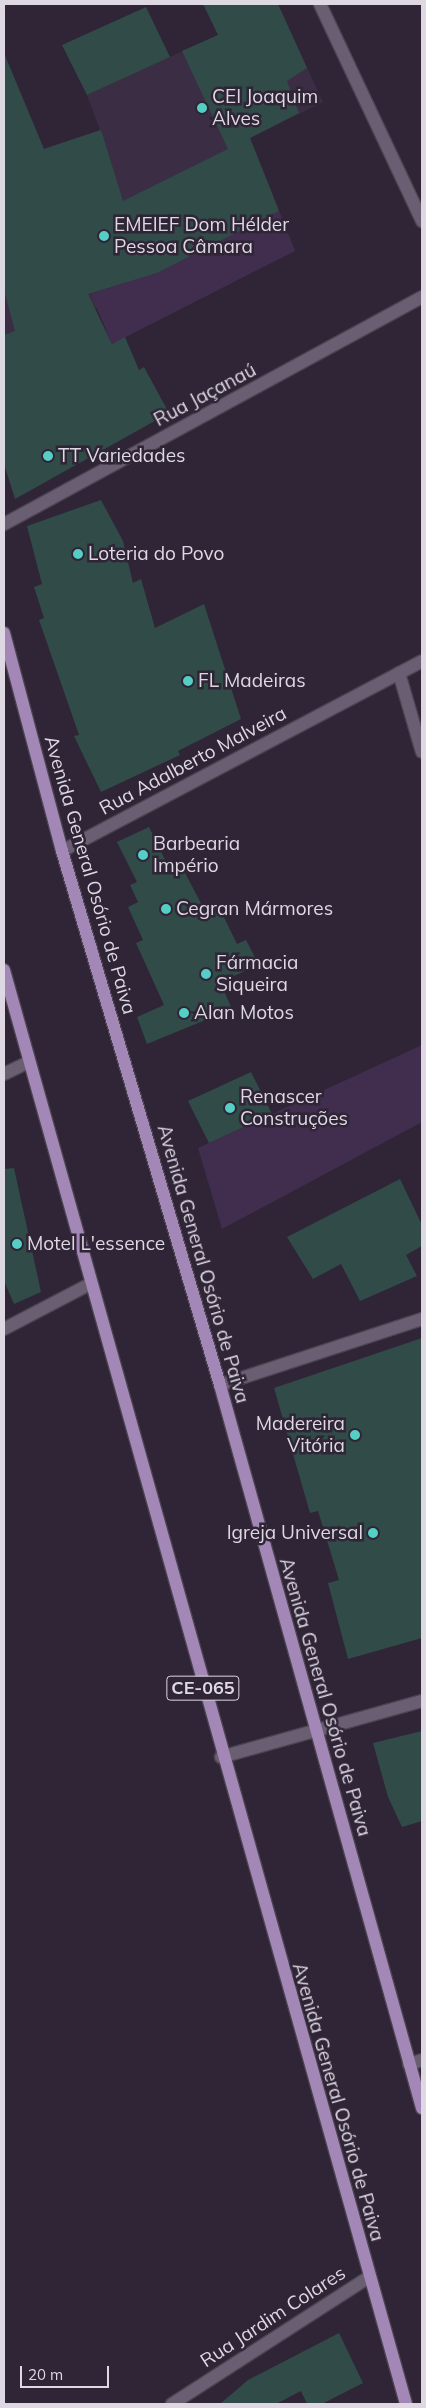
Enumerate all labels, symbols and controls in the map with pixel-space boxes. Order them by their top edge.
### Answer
place label: CEI Joaquim Alves [212,86,318,130]
marker: CEI Joaquim Alves [196,102,208,114]
place label: EMEIEF Dom Hélder Pessoa Câmara [114,214,289,258]
marker: EMEIEF Dom Hélder Pessoa Câmara [98,230,110,242]
street label: Rua Jaçanaú [150,359,260,431]
place label: TT Variedades [58,445,185,467]
marker: TT Variedades [42,450,54,462]
place label: Loteria do Povo [88,543,224,565]
marker: Loteria do Povo [72,548,84,560]
place label: FL Madeiras [198,670,306,692]
marker: FL Madeiras [182,675,194,687]
street label: Rua Adalberto Malveira [96,702,290,820]
street label: Avenida General Osório de Paiva [39,733,141,1017]
place label: Barbearia Império [153,833,240,877]
marker: Barbearia Império [137,849,149,861]
place label: Cegran Mármores [176,898,333,920]
marker: Cegran Mármores [160,903,172,915]
place label: Fármacia Siqueira [216,952,298,996]
marker: Fármacia Siqueira [200,968,212,980]
place label: Alan Motos [194,1002,294,1024]
marker: Alan Motos [178,1007,190,1019]
place label: Renascer Construções [240,1086,348,1130]
marker: Renascer Construções [224,1102,236,1114]
street label: Avenida General Osório de Paiva [152,1122,254,1406]
place label: Motel L'essence [27,1233,165,1255]
marker: Motel L'essence [11,1238,23,1250]
place label: Madereira Vitória [256,1413,345,1457]
marker: Madereira Vitória [349,1429,361,1441]
place label: Igreja Universal [227,1522,363,1544]
marker: Igreja Universal [367,1527,379,1539]
street label: Avenida General Osório de Paiva [274,1555,376,1839]
road number: CE-065 [166,1672,240,1704]
street label: Avenida General Osório de Paiva [287,1960,389,2244]
street label: Rua Jardim Colares [196,2262,350,2372]
scale bar [22,2356,111,2388]
text: 20 m [28,2365,63,2384]

